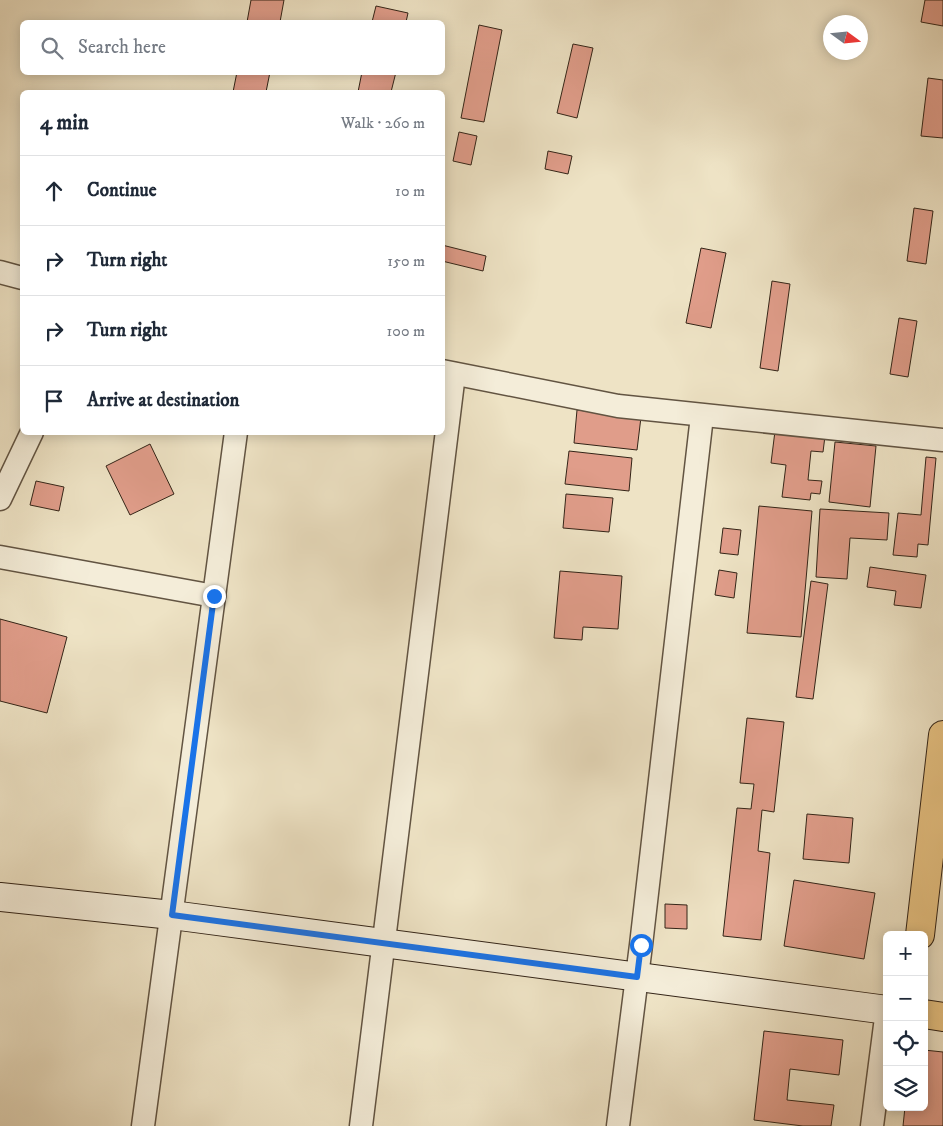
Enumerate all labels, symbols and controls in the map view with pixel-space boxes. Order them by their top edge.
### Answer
north arrow [823,15,868,60]
search box [20,20,445,75]
icon: search [38,34,66,62]
text: Search here [78,36,166,59]
text: 4 min [40,110,89,136]
text: Walk · 260 m [341,113,425,133]
icon: ahead [40,177,68,205]
text: Continue [87,179,157,202]
text: 10 m [395,181,425,201]
icon: right [40,247,68,275]
text: Turn right [87,249,167,272]
text: 150 m [387,251,425,271]
icon: right [40,317,68,345]
text: Turn right [87,319,167,342]
text: 100 m [387,321,425,341]
icon: arrive [40,387,68,415]
text: Arrive at destination [87,389,239,412]
route end [203,585,226,608]
map controls [883,931,928,1111]
button: + [883,931,928,976]
route start [630,934,653,957]
button: − [883,976,928,1021]
button: locate [883,1021,928,1066]
button: layers [883,1066,928,1111]

